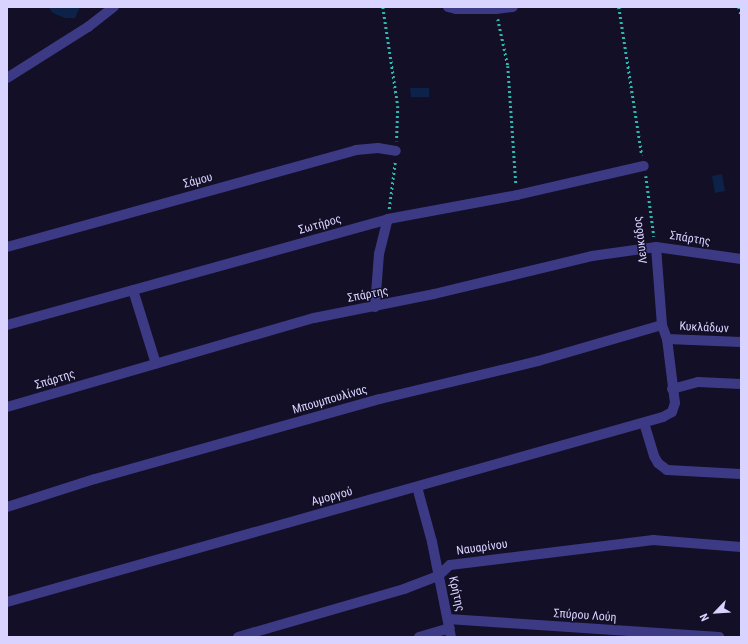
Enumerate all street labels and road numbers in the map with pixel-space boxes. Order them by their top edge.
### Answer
street label: Σάμου [182,170,214,192]
street label: Σωτήρος [297,212,343,238]
street label: Λευκάδος [631,215,651,265]
street label: Σπάρτης [668,229,712,249]
street label: Σπάρτης [346,284,390,306]
street label: Κυκλάδων [679,320,729,336]
street label: Σπάρτης [33,367,77,393]
street label: Μπουμπουλίνας [291,382,369,418]
street label: Αμοργού [310,485,354,509]
street label: Ναυαρίνου [455,537,509,559]
street label: Κρήτης [445,575,467,613]
street label: Σπύρου Λούη [553,607,617,625]

